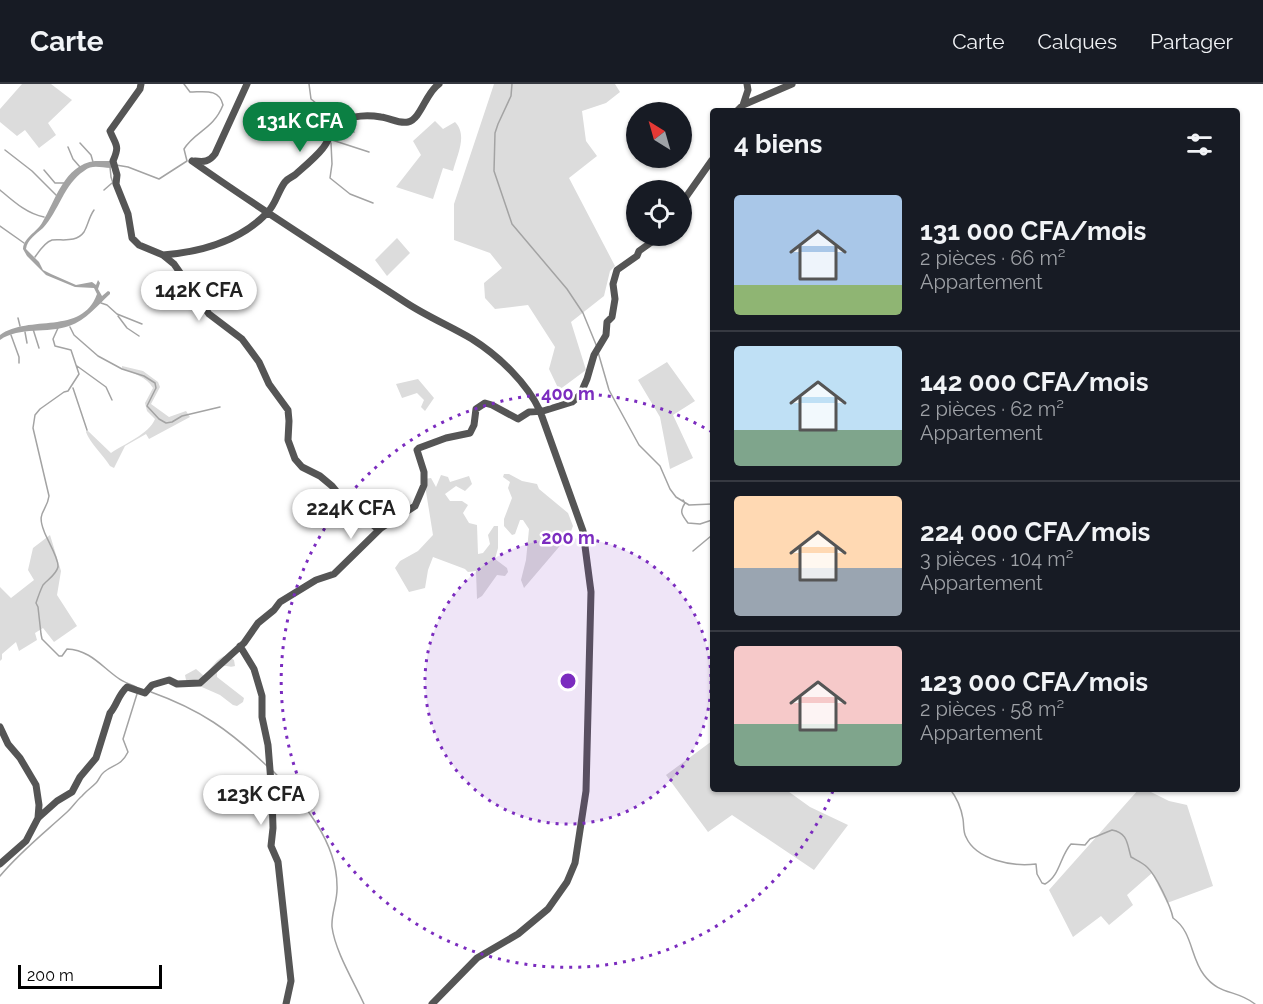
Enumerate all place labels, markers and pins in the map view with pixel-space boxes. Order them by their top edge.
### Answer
pin: 131K CFA [238,102,362,153]
pin: 142K CFA [137,271,261,322]
pin: 224K CFA [289,489,413,540]
centre of rings [558,671,578,691]
pin: 123K CFA [199,775,323,826]

